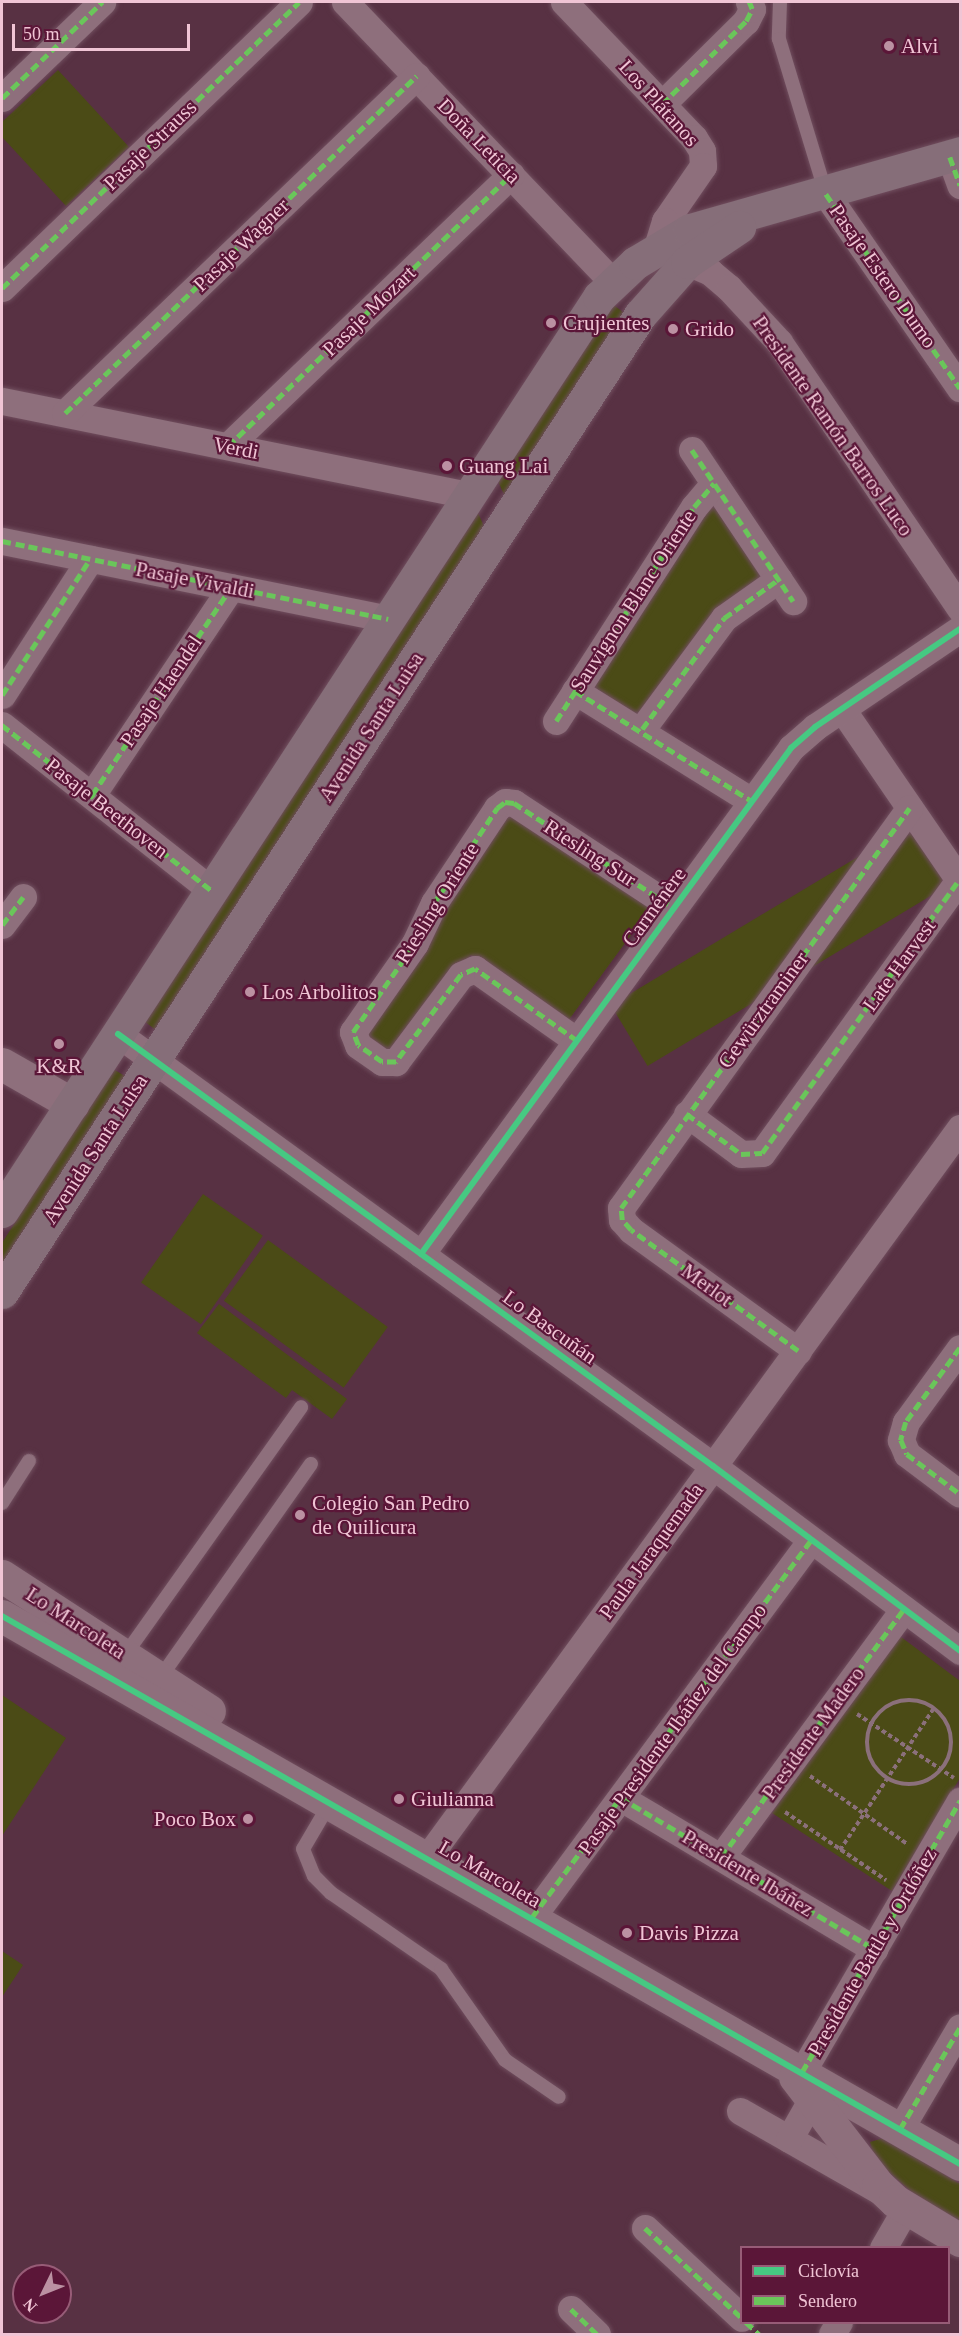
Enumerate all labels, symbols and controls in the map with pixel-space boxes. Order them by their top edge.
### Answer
scale bar [15,12,194,50]
text: 50 m [23,24,60,44]
place label: Alvi [901,33,938,59]
marker: Alvi [882,39,896,53]
street label: Los Plátanos [614,54,704,152]
street label: Doña Leticia [432,93,526,189]
street label: Pasaje Strauss [98,94,202,196]
street label: Pasaje Wagner [188,193,294,297]
street label: Pasaje Estero Dumo [824,199,942,353]
street label: Pasaje Mozart [317,260,421,362]
place label: Crujientes [563,310,649,336]
street label: Presidente Ramón Barros Luco [747,311,919,541]
marker: Crujientes [544,316,558,330]
place label: Grido [685,316,734,342]
marker: Grido [666,322,680,336]
street label: Verdi [211,431,261,465]
place label: Guang Lai [459,453,548,479]
marker: Guang Lai [440,459,454,473]
street label: Sauvignon Blanc Oriente [565,505,701,697]
street label: Pasaje Vivaldi [133,556,257,604]
street label: Pasaje Haendel [115,631,207,751]
street label: Avenida Santa Luisa [313,647,429,807]
street label: Pasaje Beethoven [41,752,173,864]
street label: Riesling Sur [539,814,641,892]
street label: Riesling Oriente [390,838,484,968]
street label: Carménère [617,862,691,952]
street label: Late Harvest [857,914,941,1016]
street label: Gewürztraminer [712,947,814,1073]
place label: Los Arbolitos [262,979,378,1005]
marker: Los Arbolitos [243,985,257,999]
marker: K&R [52,1037,66,1051]
place label: K&R [36,1053,82,1079]
street label: Avenida Santa Luisa [37,1069,153,1229]
street label: Merlot [676,1258,738,1312]
street label: Lo Bascuñán [498,1284,602,1370]
street label: Paula Jaraquemada [593,1478,709,1624]
place label: Colegio San Pedro de Quilicura [312,1490,469,1540]
marker: Colegio San Pedro de Quilicura [293,1508,307,1522]
street label: Lo Marcoleta [21,1581,131,1665]
street label: Pasaje Presidente Ibáñez del Campo [572,1598,772,1860]
street label: Presidente Madero [756,1662,870,1804]
place label: Giulianna [411,1786,494,1812]
marker: Giulianna [392,1792,406,1806]
place label: Poco Box [154,1806,236,1832]
marker: Poco Box [241,1812,255,1826]
street label: Presidente Ibáñez [678,1824,818,1922]
street label: Lo Marcoleta [434,1835,546,1913]
street label: Presidente Battle y Ordóñez [802,1843,942,2061]
place label: Davis Pizza [639,1920,739,1946]
marker: Davis Pizza [620,1926,634,1940]
legend [740,2246,950,2324]
text: Ciclovía [798,2261,859,2281]
north arrow [12,2264,72,2324]
text: Sendero [798,2291,857,2311]
text: N [20,2295,40,2315]

